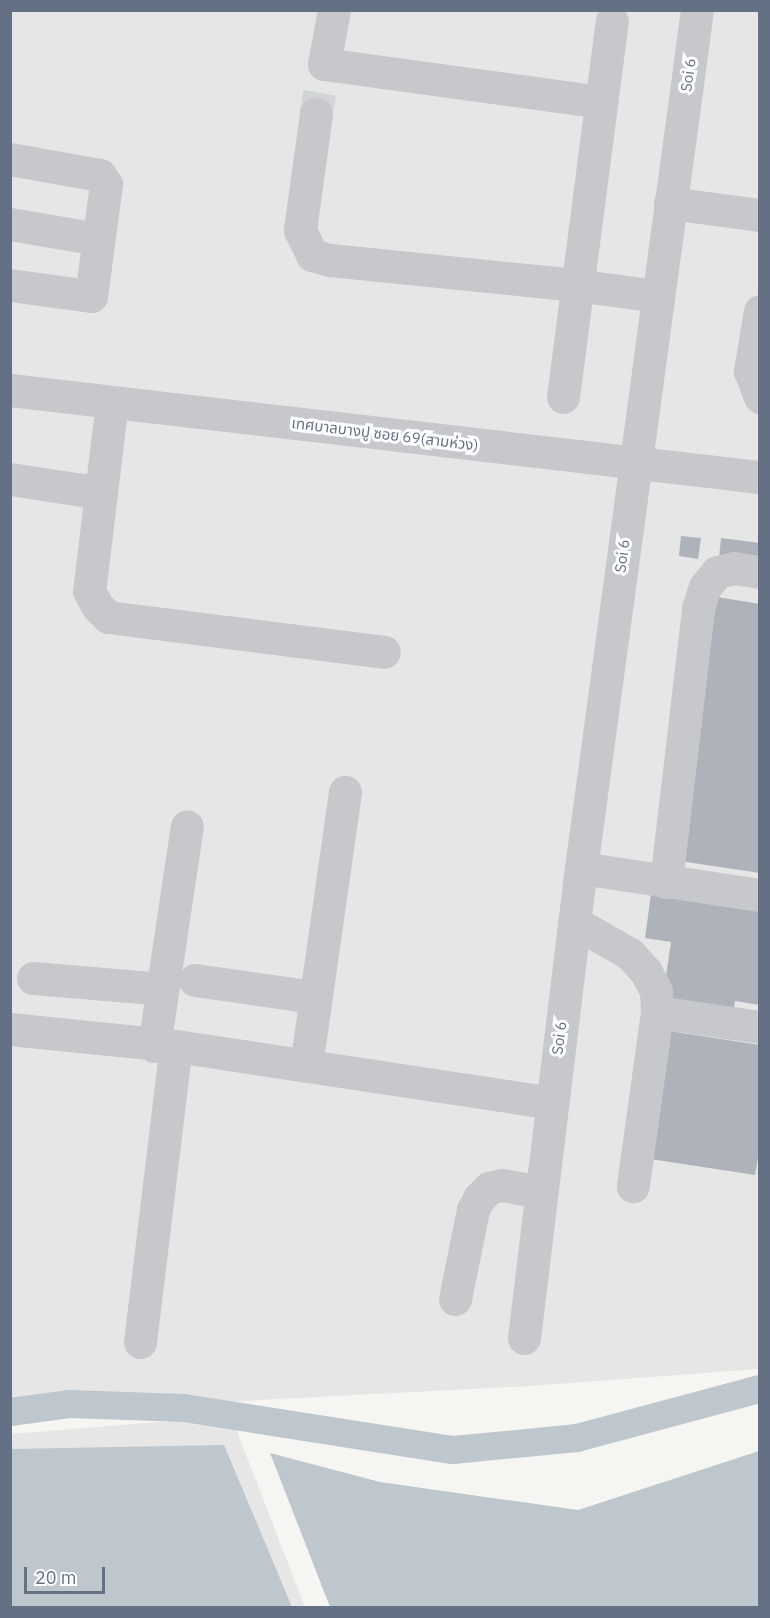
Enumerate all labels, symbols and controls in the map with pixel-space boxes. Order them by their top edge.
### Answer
street label: Soi 6 [677,57,699,93]
street label: เทศบาลบางปู ซอย 69(สามห่วง) [291,414,479,454]
street label: Soi 6 [611,538,633,574]
street label: Soi 6 [548,1020,570,1056]
scale bar [27,1555,108,1593]
text: 20 m [35,1566,77,1589]

